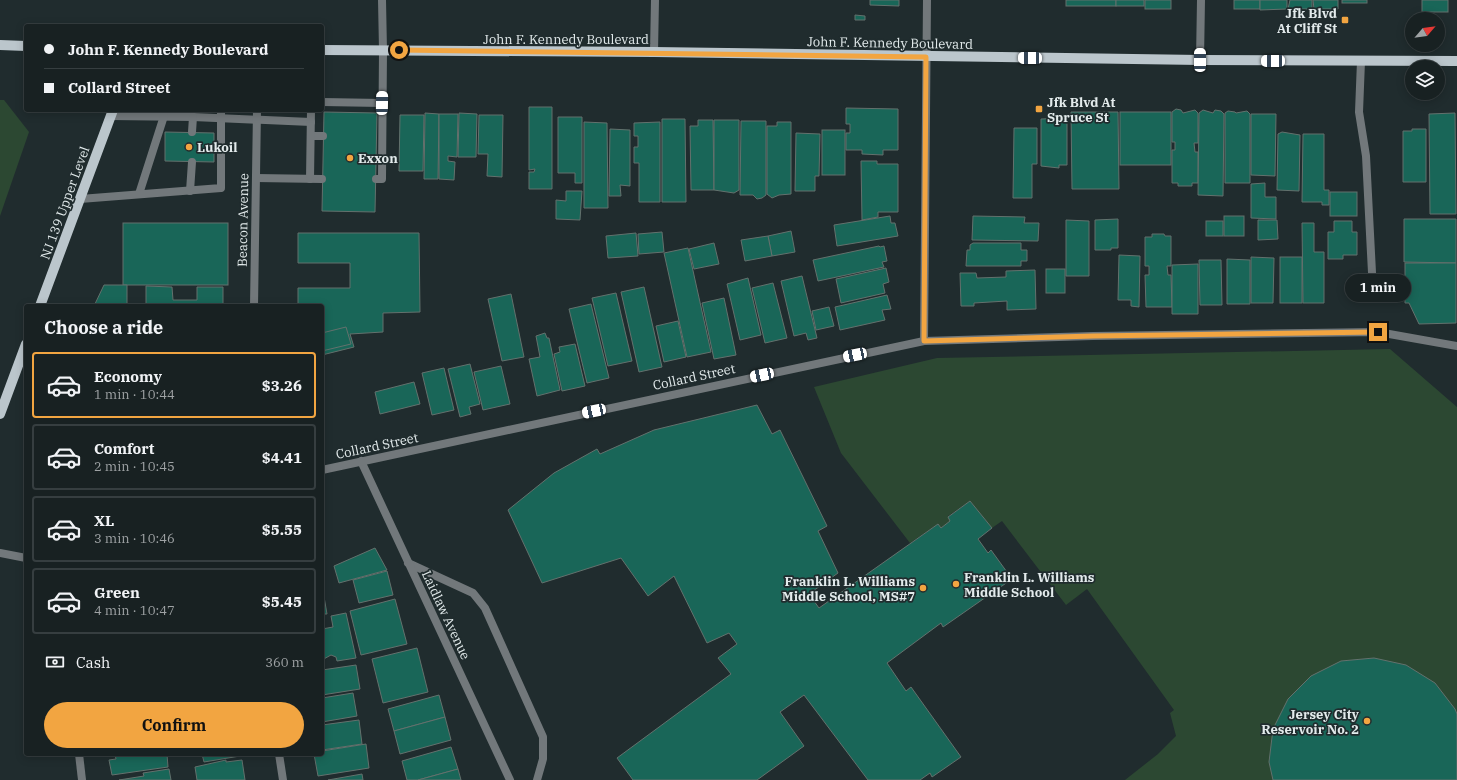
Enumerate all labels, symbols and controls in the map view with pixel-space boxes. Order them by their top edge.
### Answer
place label: Jfk Blvd At Cliff St [1277,5,1337,37]
north arrow [1405,12,1445,52]
map controls [1405,12,1445,100]
marker: Jfk Blvd At Cliff St [1340,15,1350,25]
street label: John F. Kennedy Boulevard [483,31,649,48]
street label: John F. Kennedy Boulevard [807,33,973,53]
text: John F. Kennedy Boulevard [68,40,269,59]
route start [390,41,408,59]
car [1194,48,1206,72]
car [1018,52,1042,64]
car [1261,55,1285,67]
button: layers [1405,60,1445,100]
text: Collard Street [68,78,170,97]
car [376,91,388,115]
place label: Jfk Blvd At Spruce St [1047,94,1115,126]
marker: Jfk Blvd At Spruce St [1034,104,1044,114]
place label: Lukoil [197,139,237,156]
marker: Lukoil [184,142,194,152]
street label: NJ 139 Upper Level [37,144,93,262]
place label: Exxon [358,150,398,167]
marker: Exxon [345,153,355,163]
street label: Beacon Avenue [234,173,252,267]
callout: 1 min [1345,274,1411,302]
text: 1 min [1360,279,1396,296]
text: Choose a ride [44,316,163,339]
route end [1369,323,1387,341]
car [842,347,868,363]
street label: Collard Street [651,360,737,394]
icon: car [46,367,82,403]
text: Economy [94,367,162,386]
car [749,367,775,383]
text: $3.26 [262,376,302,395]
text: 1 min · 10:44 [94,386,175,403]
car [581,403,607,419]
street label: Collard Street [334,429,420,463]
icon: car [46,439,82,475]
text: Comfort [94,439,154,458]
text: $4.41 [262,448,302,467]
text: 2 min · 10:45 [94,458,175,475]
icon: car [46,511,82,547]
text: XL [94,511,114,530]
text: $5.55 [262,520,302,539]
text: 3 min · 10:46 [94,530,175,547]
street label: Laidlaw Avenue [418,568,474,662]
place label: Franklin L. Williams Middle School [964,569,1095,601]
place label: Franklin L. Williams Middle School, MS#7 [782,573,915,605]
marker: Franklin L. Williams Middle School [951,579,961,589]
icon: car [46,583,82,619]
text: Green [94,583,140,602]
marker: Franklin L. Williams Middle School, MS#7 [918,583,928,593]
text: $5.45 [262,592,302,611]
text: 4 min · 10:47 [94,602,175,619]
icon: cash [44,651,66,673]
text: Cash [76,653,110,672]
text: 360 m [265,654,304,671]
button: Confirm [44,702,304,748]
place label: Jersey City Reservoir No. 2 [1261,706,1360,738]
marker: Jersey City Reservoir No. 2 [1362,716,1372,726]

